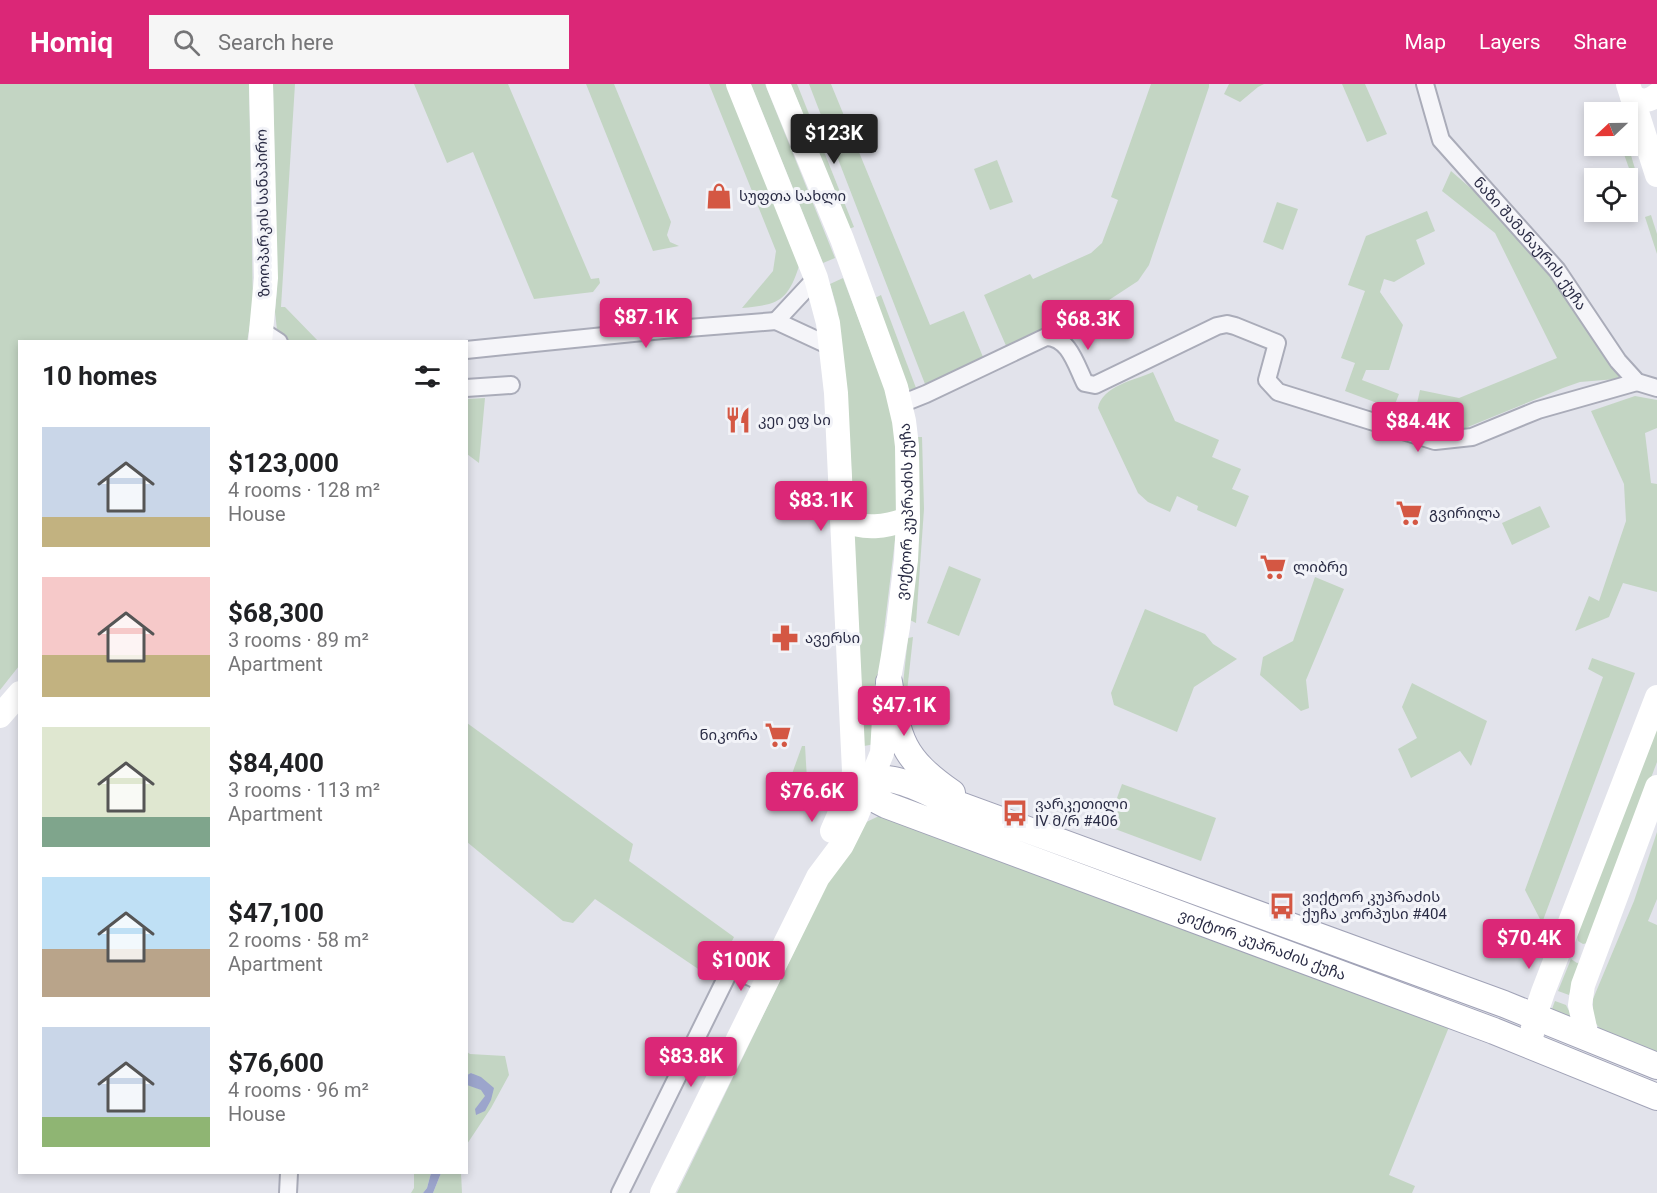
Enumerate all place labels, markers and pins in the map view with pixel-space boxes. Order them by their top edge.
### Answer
pin: $123K [792,114,876,165]
shop icon: სუფთა სახლი [704,181,734,211]
place label: სუფთა სახლი [739,187,846,205]
pin: $87.1K [597,298,695,349]
pin: $68.3K [1039,300,1137,351]
pin: $84.4K [1369,402,1467,453]
restaurant icon: კეი ეფ სი [723,405,753,435]
place label: კეი ეფ სი [758,411,831,429]
pin: $83.1K [772,481,870,532]
supermarket icon: გვირილა [1394,498,1424,528]
place label: გვირილა [1429,504,1500,522]
supermarket icon: ლიბრე [1258,552,1288,582]
place label: ლიბრე [1293,558,1348,576]
pharmacy icon: ავერსი [770,623,800,653]
place label: ავერსი [805,629,860,647]
pin: $47.1K [855,686,953,737]
supermarket icon: ნიკორა [763,720,793,750]
place label: ნიკორა [699,726,758,744]
pin: $76.6K [763,772,861,823]
place label: ვარკეთილი IV მ/რ #406 [1035,795,1128,830]
bus stop icon: ვარკეთილი IV მ/რ #406 [1000,798,1030,828]
place label: ვიქტორ კუპრაძის ქუჩა კორპუსი #404 [1302,888,1447,923]
bus stop icon: ვიქტორ კუპრაძის ქუჩა კორპუსი #404 [1267,891,1297,921]
pin: $70.4K [1480,919,1578,970]
pin: $100K [699,941,783,992]
pin: $83.8K [642,1037,740,1088]

